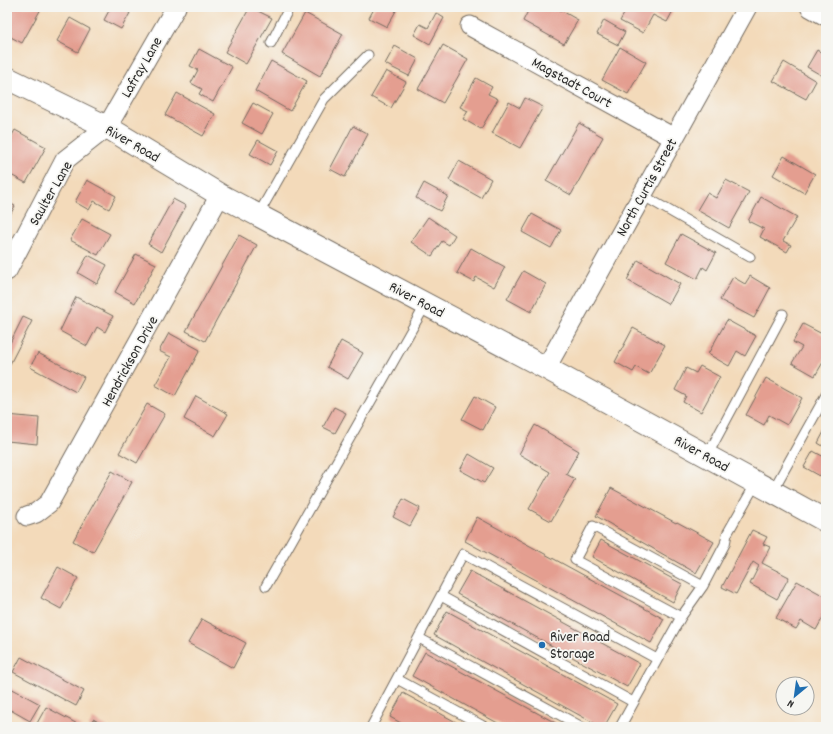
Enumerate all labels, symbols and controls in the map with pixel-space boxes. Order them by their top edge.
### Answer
street label: Lafray Lane [116,33,169,103]
street label: Magstadt Court [527,53,616,115]
street label: River Road [101,120,163,169]
street label: North Curtis Street [612,134,684,241]
street label: Saulter Lane [24,157,79,230]
street label: River Road [384,277,448,325]
street label: Hendrickson Drive [97,312,165,411]
street label: River Road [669,431,733,479]
place label: River Road Storage [550,627,610,666]
marker: River Road Storage [537,640,547,650]
north arrow [775,676,815,716]
text: N [784,694,797,711]

